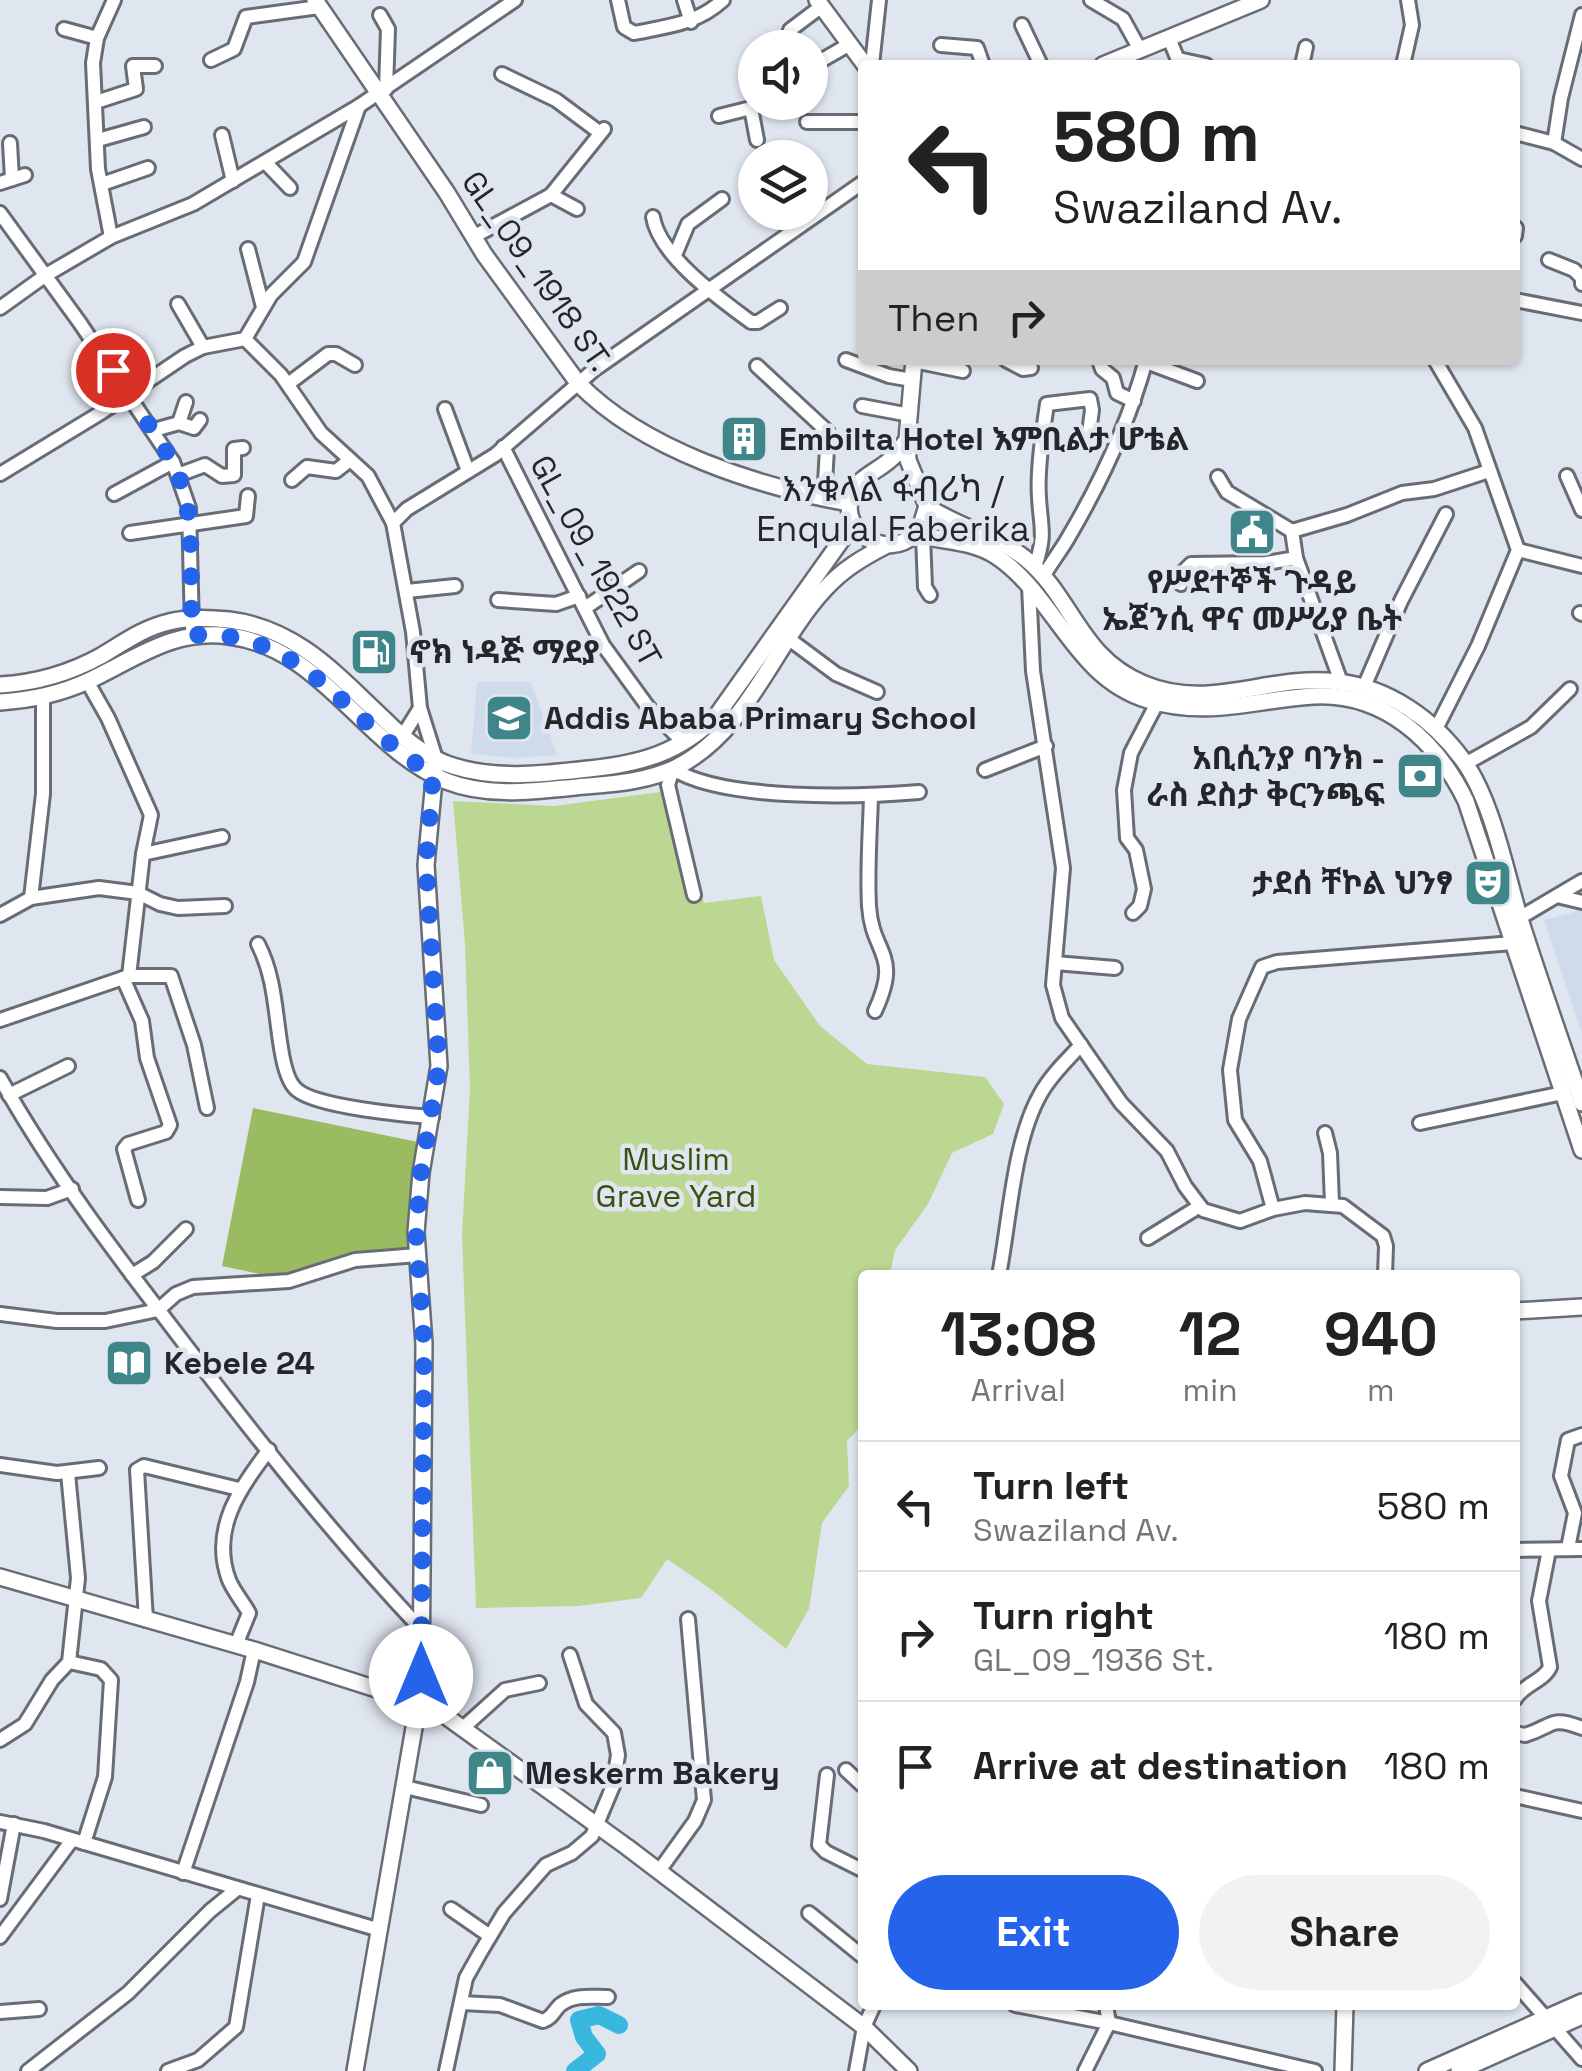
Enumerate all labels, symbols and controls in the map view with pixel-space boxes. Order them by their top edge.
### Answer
map controls [738,30,828,230]
button: sound [738,30,828,120]
text: 580 m [1053,92,1260,181]
icon: left [888,100,1018,230]
button: layers [738,140,828,230]
street label: GL_09_1918 ST. [453,163,621,379]
text: Swaziland Av. [1053,179,1342,236]
icon: right [999,290,1054,345]
text: Then [888,294,979,342]
pin [71,328,156,413]
icon: arrive [86,343,141,398]
building icon: Embilta Hotel እምቢልታ ሆቴል [718,413,770,465]
place label: Embilta Hotel እምቢልታ ሆቴል [779,419,1189,459]
street label: GL_09_1922 ST [521,448,671,674]
district label: እንቁላል ፋብሪካ / Enqulal Faberika [756,467,1030,551]
public building icon: የሥደተኞች ጉዳይ ኤጀንሲ ዋና መሥሪያ ቤት [1226,506,1278,558]
place label: የሥደተኞች ጉዳይ ኤጀንሲ ዋና መሥሪያ ቤት [1102,562,1402,639]
fuel station icon: ኖክ ነዳጅ ማደያ [348,626,400,678]
place label: ኖክ ነዳጅ ማደያ [409,632,600,672]
school or university icon: Addis Ababa Primary School [483,692,535,744]
place label: Addis Ababa Primary School [544,698,977,738]
place label: አቢሲንያ ባንክ - ራስ ደስታ ቅርንጫፍ [1146,738,1385,815]
bank icon: አቢሲንያ ባንክ - ራስ ደስታ ቅርንጫፍ [1394,750,1446,802]
theatre icon: ታደሰ ቸኮል ህንፃ [1462,857,1514,909]
place label: ታደሰ ቸኮል ህንፃ [1252,863,1453,903]
park label: Muslim Grave Yard [596,1139,756,1216]
text: 13:08 [940,1296,1097,1373]
text: 12 [1179,1296,1241,1373]
text: 940 [1324,1296,1438,1373]
library icon: Kebele 24 [103,1337,155,1389]
place label: Kebele 24 [164,1343,315,1383]
text: Arrival [971,1370,1066,1410]
text: min [1183,1370,1238,1410]
text: m [1367,1370,1394,1410]
text: Turn left [973,1462,1129,1510]
icon: left [888,1479,943,1534]
text: 580 m [1377,1482,1490,1530]
text: Swaziland Av. [973,1510,1179,1550]
text: Turn right [973,1592,1154,1640]
icon: right [888,1609,943,1664]
text: 180 m [1384,1612,1490,1660]
position arrow [369,1624,473,1728]
text: GL_09_1936 St. [973,1640,1214,1680]
icon: arrive [888,1739,943,1794]
text: Arrive at destination [973,1742,1348,1790]
text: 180 m [1384,1742,1490,1790]
shop icon: Meskerm Bakery [464,1747,516,1799]
place label: Meskerm Bakery [525,1753,780,1793]
button: Exit [888,1875,1179,1990]
button: Share [1199,1875,1490,1990]

